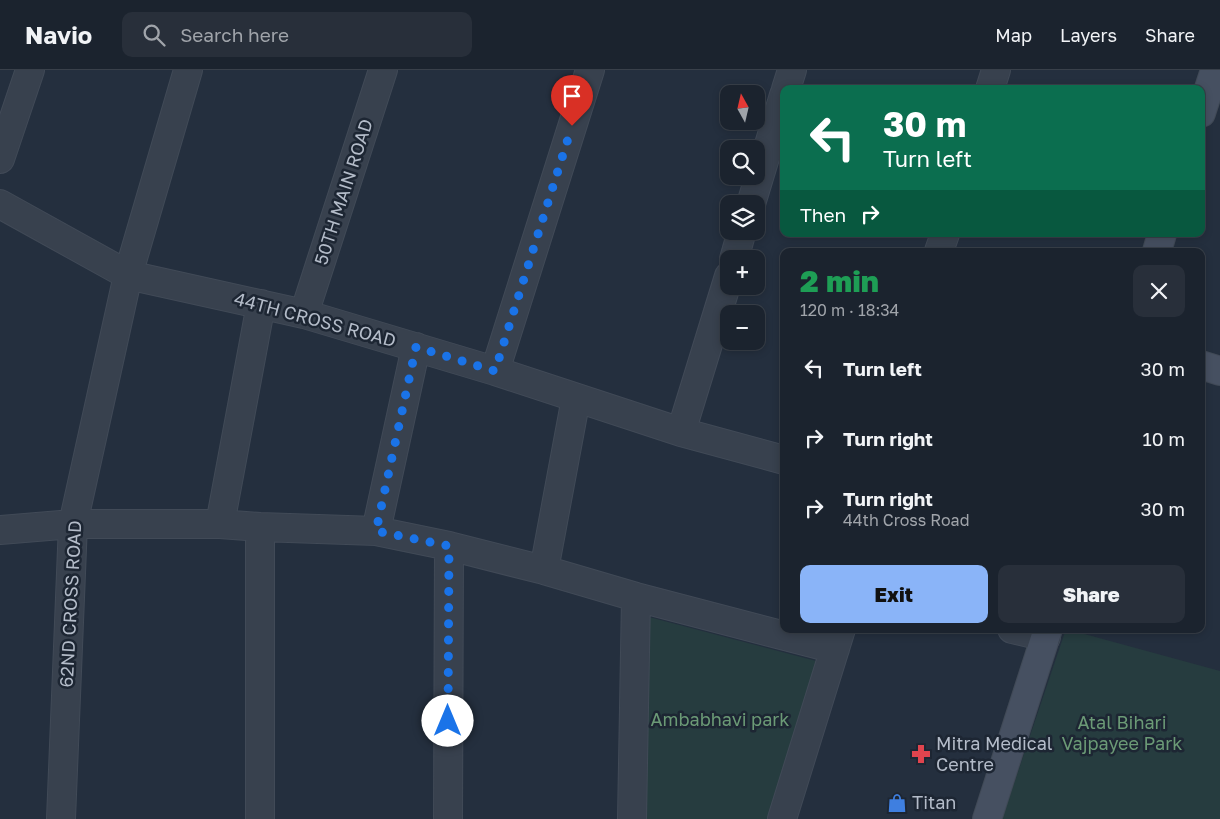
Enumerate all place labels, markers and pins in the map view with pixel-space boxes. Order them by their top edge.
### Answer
pin [551,75,593,126]
place label: Mitra Medical Centre [936,732,1053,775]
pharmacy icon: Mitra Medical Centre [910,743,932,765]
place label: Titan [912,791,956,813]
shop icon: Titan [886,792,908,814]

